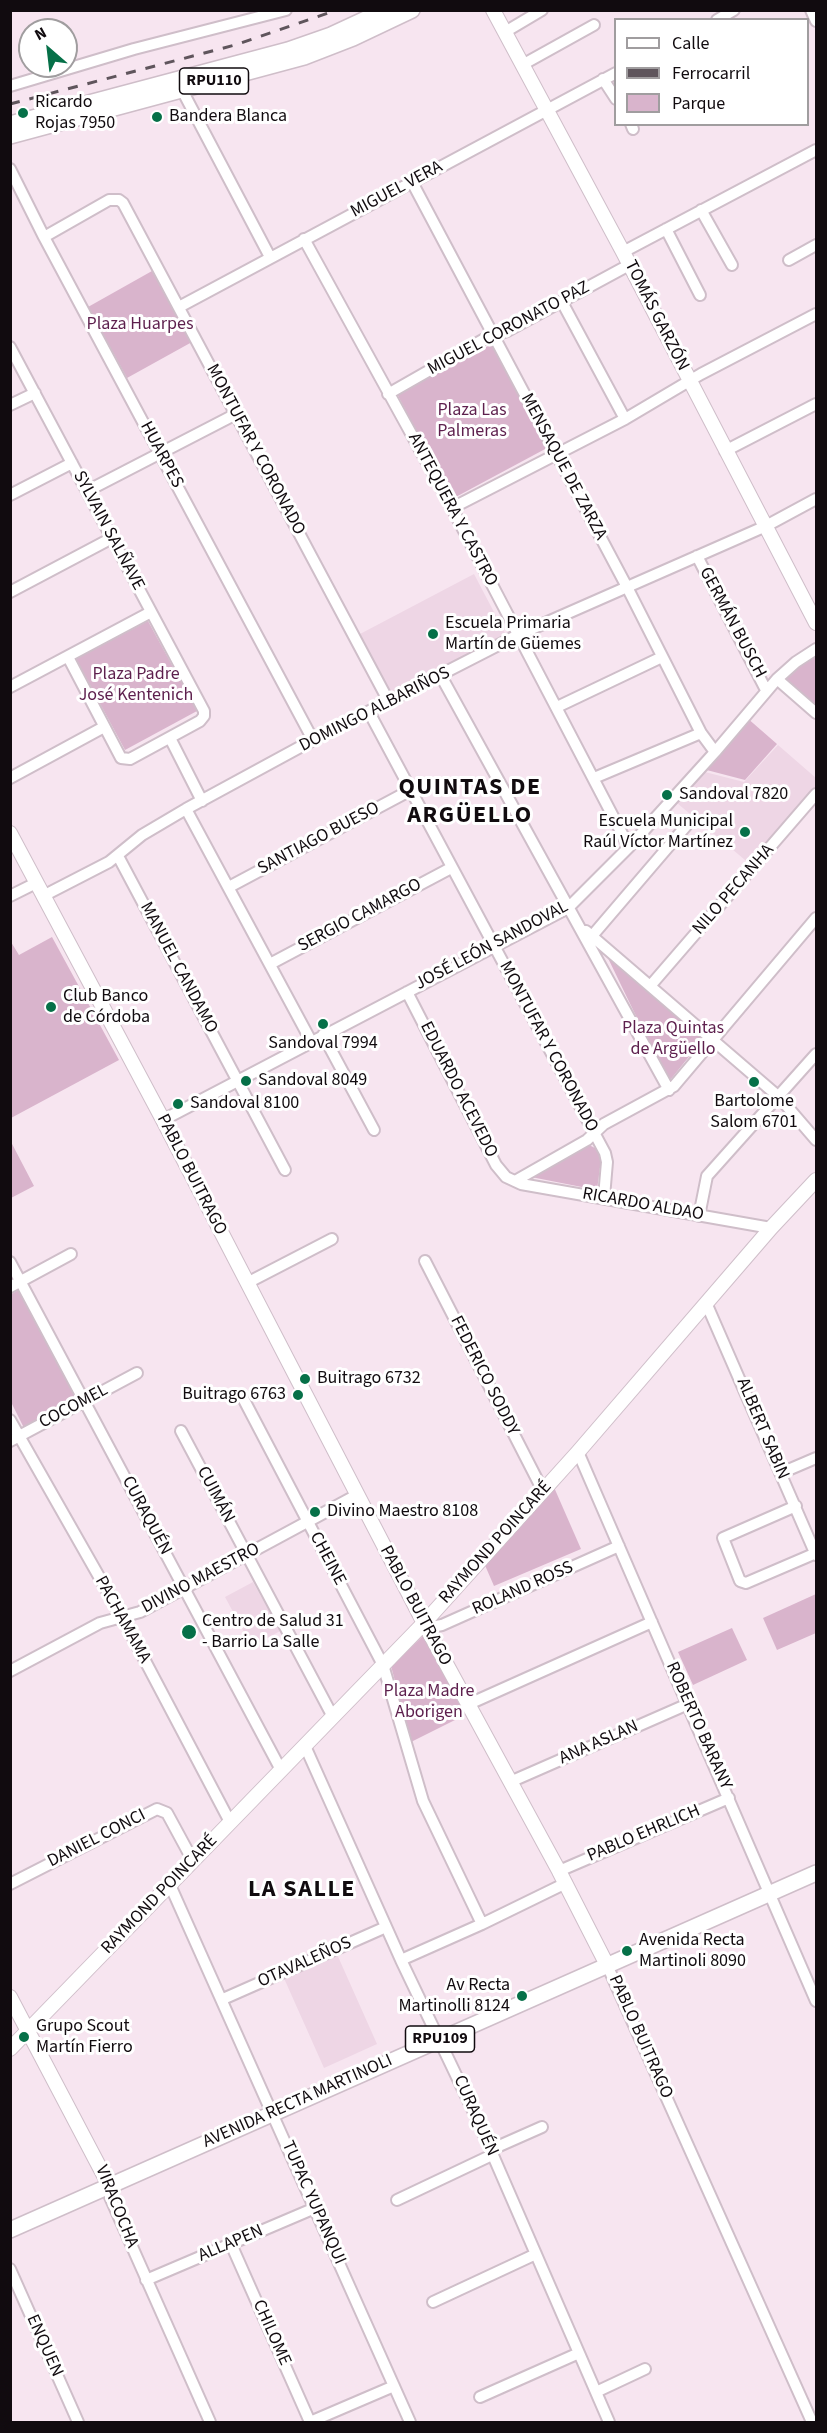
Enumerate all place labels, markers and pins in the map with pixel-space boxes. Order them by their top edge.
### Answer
place label: Ricardo Rojas 7950 [35,92,115,134]
marker: Ricardo Rojas 7950 [16,106,30,120]
place label: Bandera Blanca [169,106,287,128]
marker: Bandera Blanca [150,110,164,124]
place label: Escuela Primaria Martín de Güemes [445,613,581,656]
marker: Escuela Primaria Martín de Güemes [426,627,440,641]
place label: Sandoval 7820 [679,784,788,806]
marker: Sandoval 7820 [660,788,674,802]
place label: Escuela Municipal Raúl Víctor Martínez [583,811,733,854]
marker: Escuela Municipal Raúl Víctor Martínez [738,825,752,839]
place label: Club Banco de Córdoba [63,986,150,1028]
marker: Club Banco de Córdoba [44,1000,58,1014]
marker: Sandoval 7994 [316,1017,330,1031]
place label: Sandoval 7994 [268,1033,378,1055]
place label: Sandoval 8049 [258,1070,367,1092]
marker: Sandoval 8049 [239,1074,253,1088]
marker: Bartolome Salom 6701 [747,1075,761,1089]
place label: Bartolome Salom 6701 [710,1091,798,1134]
place label: Sandoval 8100 [190,1093,299,1115]
marker: Sandoval 8100 [171,1097,185,1111]
place label: Buitrago 6732 [317,1368,421,1390]
marker: Buitrago 6732 [298,1372,312,1386]
place label: Buitrago 6763 [182,1384,286,1406]
marker: Buitrago 6763 [291,1388,305,1402]
place label: Divino Maestro 8108 [327,1501,478,1523]
marker: Divino Maestro 8108 [308,1505,322,1519]
place label: Centro de Salud 31 - Barrio La Salle [202,1611,344,1654]
marker: Centro de Salud 31 - Barrio La Salle [180,1623,198,1641]
place label: Avenida Recta Martinoli 8090 [639,1930,746,1972]
marker: Avenida Recta Martinoli 8090 [620,1944,634,1958]
place label: Av Recta Martinolli 8124 [398,1975,510,2018]
marker: Av Recta Martinolli 8124 [515,1989,529,2003]
place label: Grupo Scout Martín Fierro [36,2016,133,2058]
marker: Grupo Scout Martín Fierro [17,2030,31,2044]

